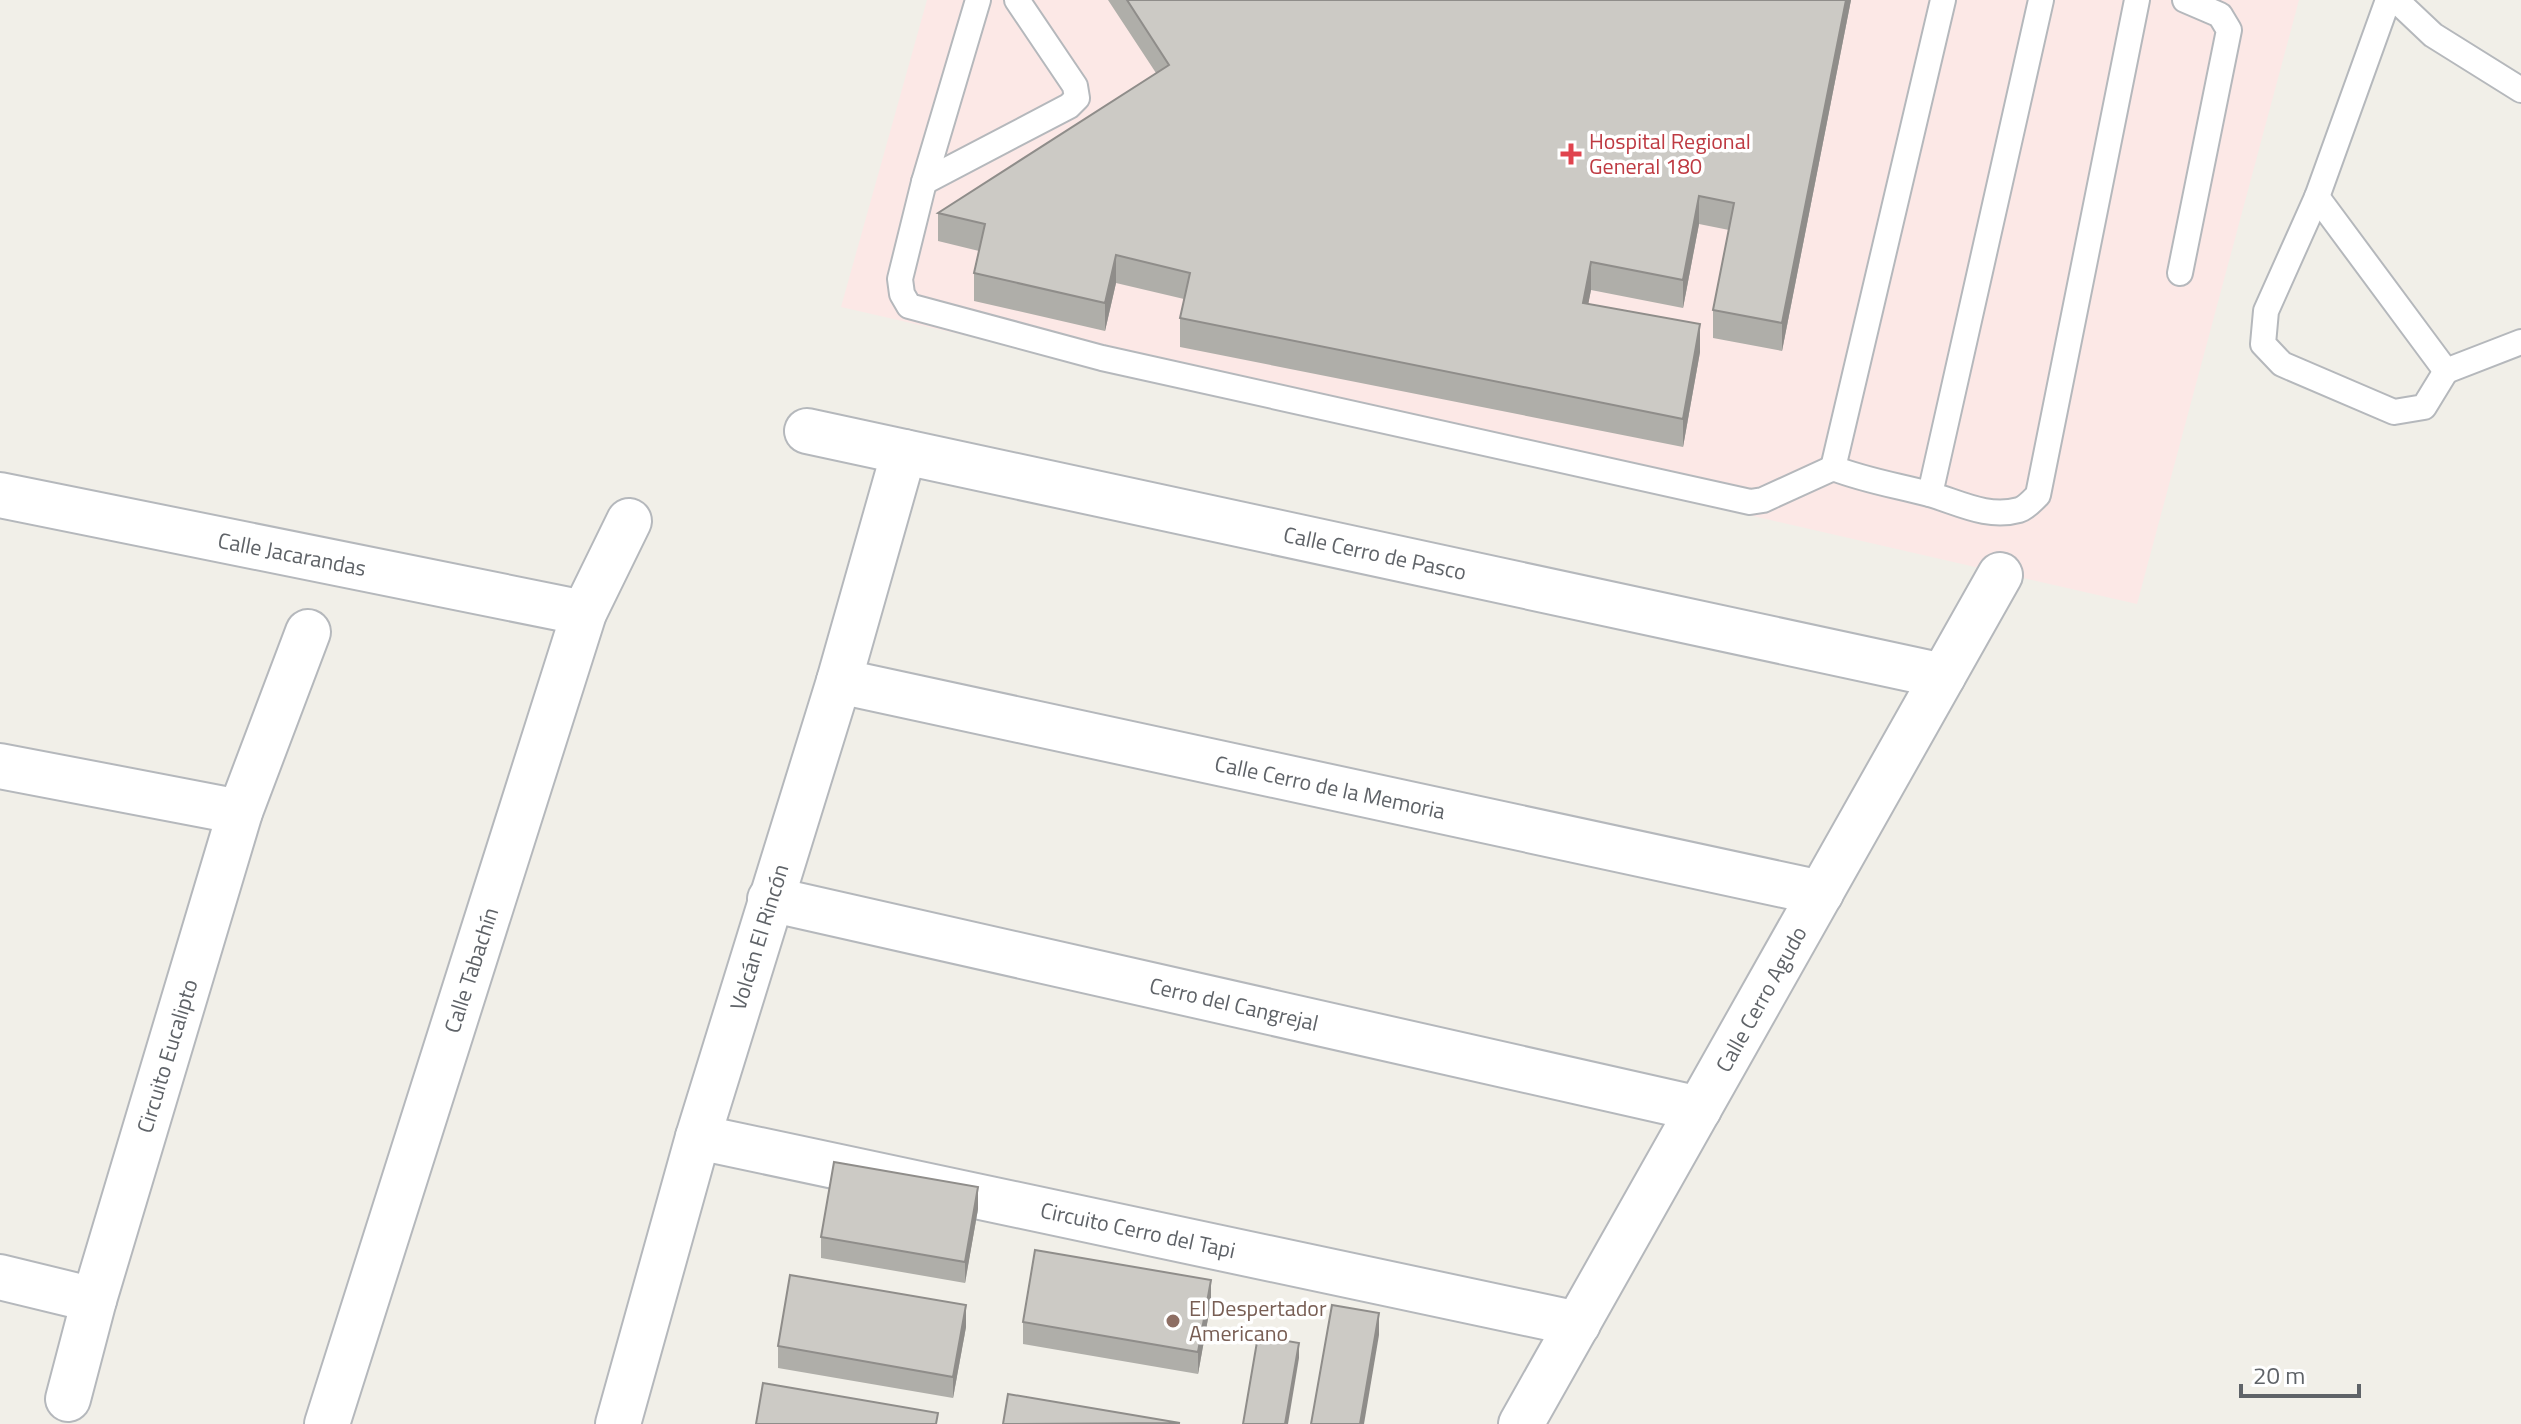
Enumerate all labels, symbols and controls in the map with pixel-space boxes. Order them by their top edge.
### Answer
place label: Hospital Regional General 180 [1589,124,1751,183]
marker: Hospital Regional General 180 [1560,143,1582,165]
street label: Calle Cerro de Pasco [1280,517,1470,589]
street label: Calle Jacarandas [215,523,369,585]
street label: Calle Cerro de la Memoria [1212,746,1448,828]
street label: Volcán El Rincón [721,860,797,1014]
street label: Calle Tabachín [435,903,507,1037]
street label: Calle Cerro Agudo [1707,920,1815,1078]
street label: Cerro del Cangrejal [1146,968,1322,1040]
street label: Circuito Eucalipto [127,975,207,1137]
street label: Circuito Cerro del Tapi [1037,1193,1239,1267]
place label: El Despertador Americano [1189,1291,1327,1350]
marker: El Despertador Americano [1164,1312,1182,1330]
scale bar [2241,1348,2359,1398]
text: 20 m [2253,1357,2305,1393]

